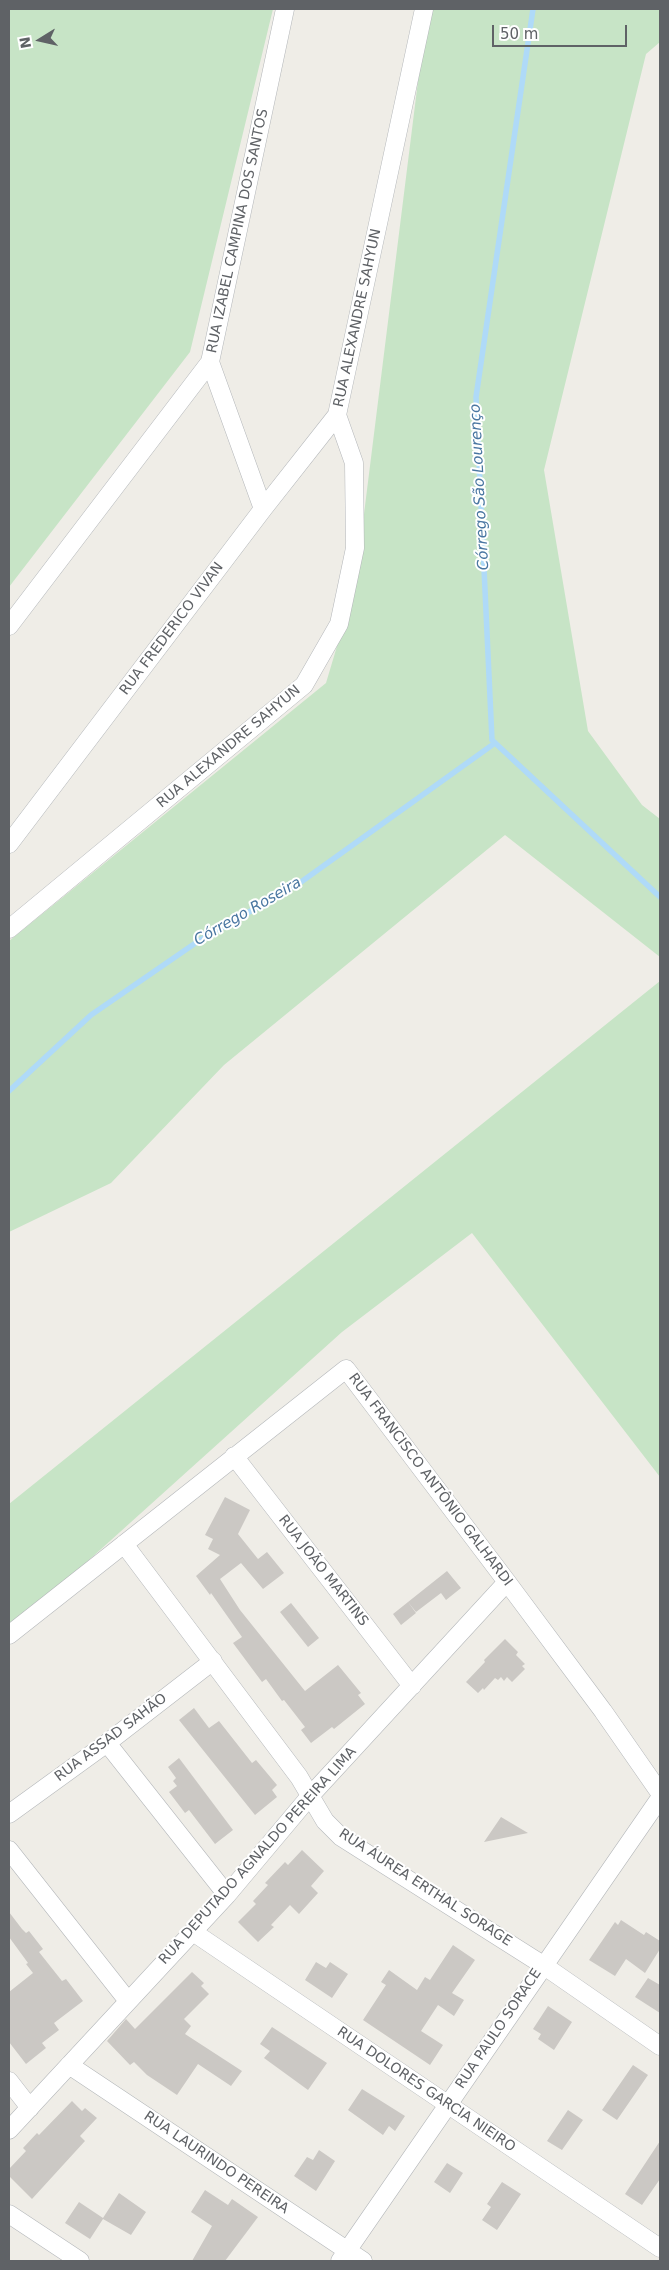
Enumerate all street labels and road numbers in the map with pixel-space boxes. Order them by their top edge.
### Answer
street label: RUA IZABEL CAMPINA DOS SANTOS [204,107,272,355]
street label: RUA ALEXANDRE SAHYUN [331,227,385,409]
street label: RUA FREDERICO VIVAN [117,559,227,699]
street label: RUA ALEXANDRE SAHYUN [154,682,304,812]
street label: RUA FRANCISCO ANTÔNIO GALHARDI [344,1370,516,1590]
street label: RUA JOÃO MARTINS [274,1512,372,1630]
street label: RUA ASSAD SAHÃO [52,1690,170,1786]
street label: RUA DEPUTADO AGNALDO PEREIRA LIMA [156,1744,360,1968]
street label: RUA ÁUREA ERTHAL SORAGE [335,1826,515,1950]
street label: RUA PAULO SORACE [453,1966,545,2092]
street label: RUA DOLORES GARCIA NIEIRO [334,2024,518,2156]
street label: RUA LAURINDO PEREIRA [140,2108,292,2218]

